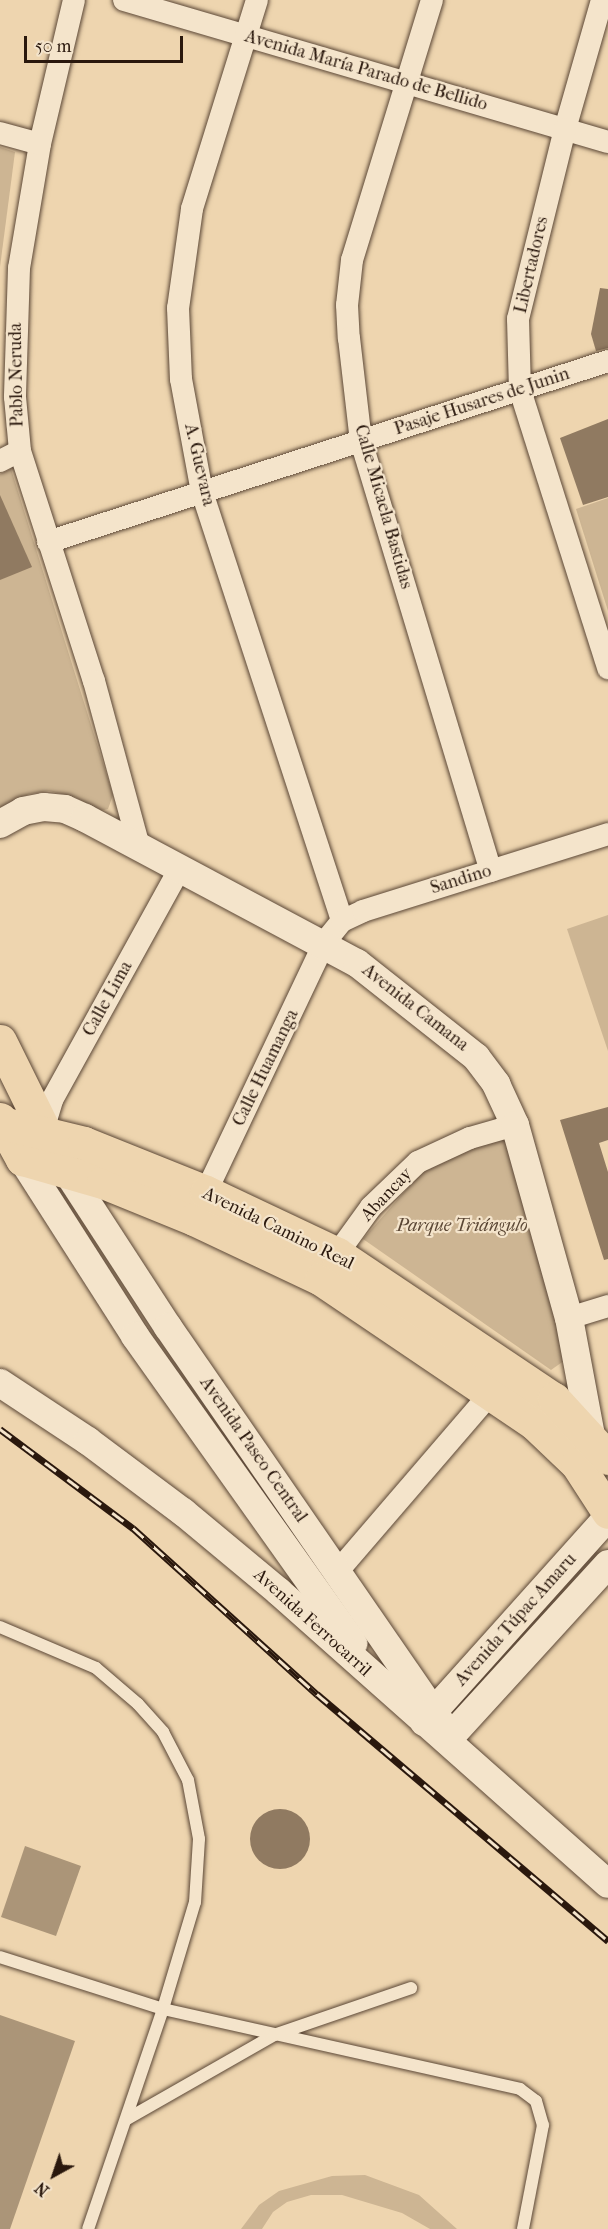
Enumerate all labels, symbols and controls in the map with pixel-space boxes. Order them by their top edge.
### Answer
scale bar [27,24,186,62]
street label: Avenida María Parado de Bellido [242,26,490,116]
text: 50 m [35,36,71,57]
street label: Libertadores [510,214,554,316]
street label: Pablo Neruda [5,323,29,427]
street label: Pasaje Husares de Junin [392,363,572,441]
street label: A. Guevara [179,422,219,508]
street label: Calle Micaela Bastidas [349,422,417,592]
street label: Sandino [428,861,494,899]
street label: Calle Lima [79,958,137,1040]
street label: Avenida Camana [358,960,472,1056]
street label: Calle Huamanga [228,1006,304,1130]
street label: Abancay [357,1164,417,1226]
street label: Avenida Camino Real [199,1183,357,1275]
park label: Parque Triángulo [396,1215,528,1237]
street label: Avenida Paseo Central [195,1373,311,1527]
street label: Avenida Túpac Amaru [451,1549,581,1691]
street label: Avenida Ferrocarril [249,1564,375,1682]
north arrow [24,2145,84,2205]
text: N [31,2178,53,2200]

